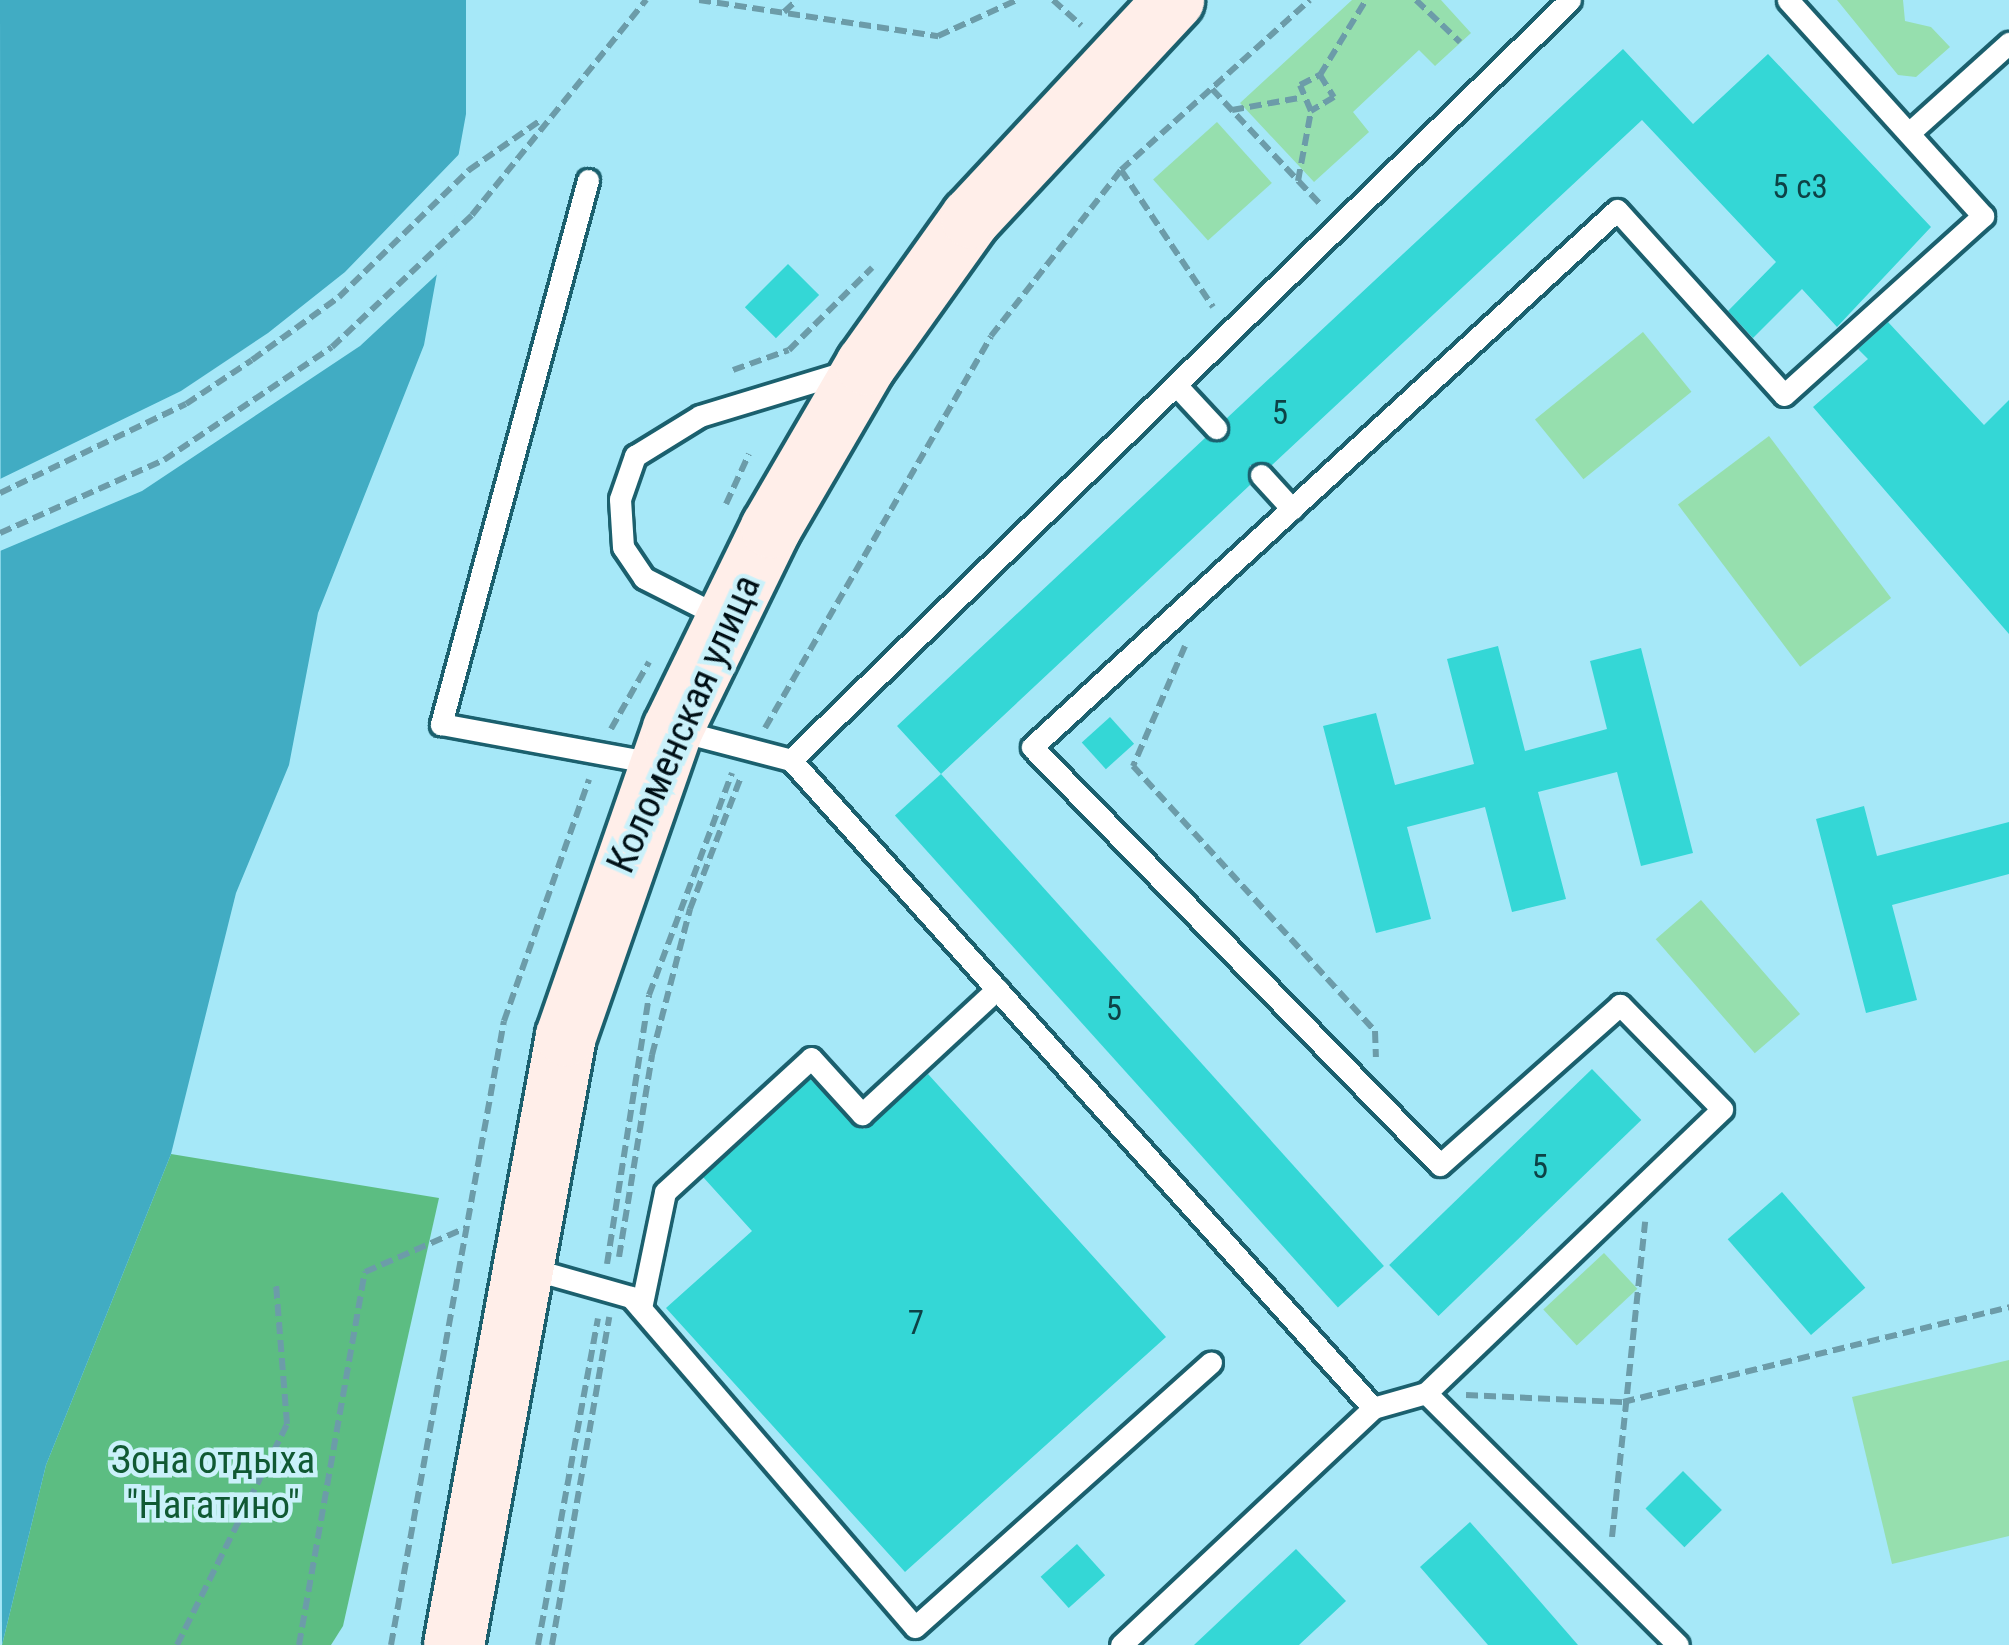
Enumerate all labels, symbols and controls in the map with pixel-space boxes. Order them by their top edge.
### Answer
house number: 5 с3 [1772,167,1828,207]
house number: 5 [1272,393,1288,433]
street label: Коломенская улица [597,568,771,880]
house number: 5 [1106,989,1122,1029]
house number: 5 [1532,1147,1548,1187]
house number: 7 [908,1303,924,1343]
park label: Зона отдыха "Нагатино" [111,1438,315,1529]

